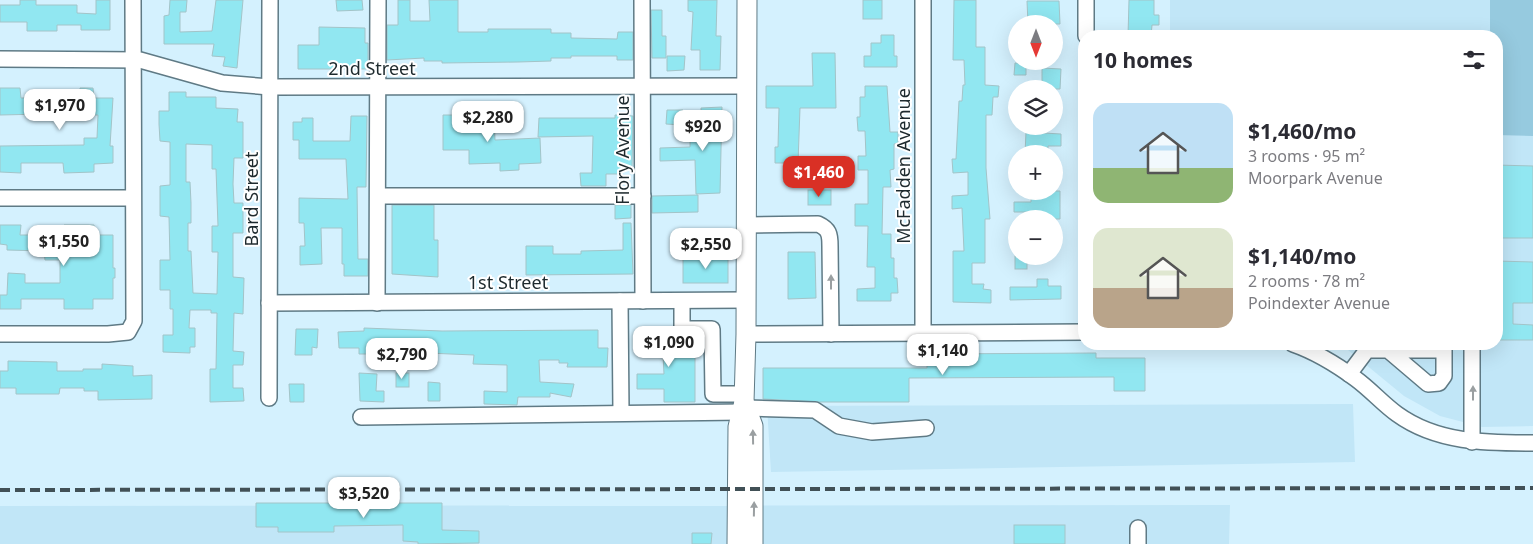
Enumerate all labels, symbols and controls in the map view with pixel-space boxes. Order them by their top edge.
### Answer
north arrow [1008,15,1062,70]
map controls [1008,15,1063,265]
text: 10 homes [1093,46,1193,74]
icon: filters [1460,46,1488,74]
street label: 2nd Street [328,56,416,80]
button: layers [1008,80,1063,135]
pin: $1,970 [19,88,101,131]
street label: McFadden Avenue [891,88,915,244]
text: $1,970 [35,94,85,116]
street label: Flory Avenue [610,95,634,205]
pin: $2,280 [447,100,529,143]
text: $2,280 [463,106,513,128]
pin: $920 [673,110,733,152]
text: $920 [685,115,721,137]
text: $1,460/mo [1248,117,1356,145]
icon: home [1133,123,1193,183]
button: + [1008,145,1063,200]
text: 3 rooms · 95 m² [1248,145,1365,167]
street label: Bard Street [239,151,263,246]
pin: $1,460 [778,156,860,198]
text: $1,460 [794,161,844,183]
text: Moorpark Avenue [1248,167,1383,189]
button: − [1008,210,1063,265]
pin: $1,550 [23,224,105,267]
pin: $2,550 [665,228,747,270]
text: $1,550 [39,230,89,252]
text: $2,550 [681,233,731,255]
text: $1,140/mo [1248,242,1356,270]
icon: home [1133,248,1193,308]
street label: 1st Street [468,270,549,294]
text: 2 rooms · 78 m² [1248,270,1365,292]
one-way arrow [827,273,835,289]
text: Poindexter Avenue [1248,292,1390,314]
pin: $1,090 [628,326,710,368]
text: $1,090 [644,331,694,353]
pin: $1,140 [902,334,984,376]
pin: $2,790 [361,338,443,380]
text: $1,140 [918,339,968,361]
text: $2,790 [377,343,427,365]
one-way arrow [1468,385,1476,401]
one-way arrow [749,429,757,445]
pin: $3,520 [323,476,405,519]
text: $3,520 [339,482,389,504]
one-way arrow [750,501,758,517]

